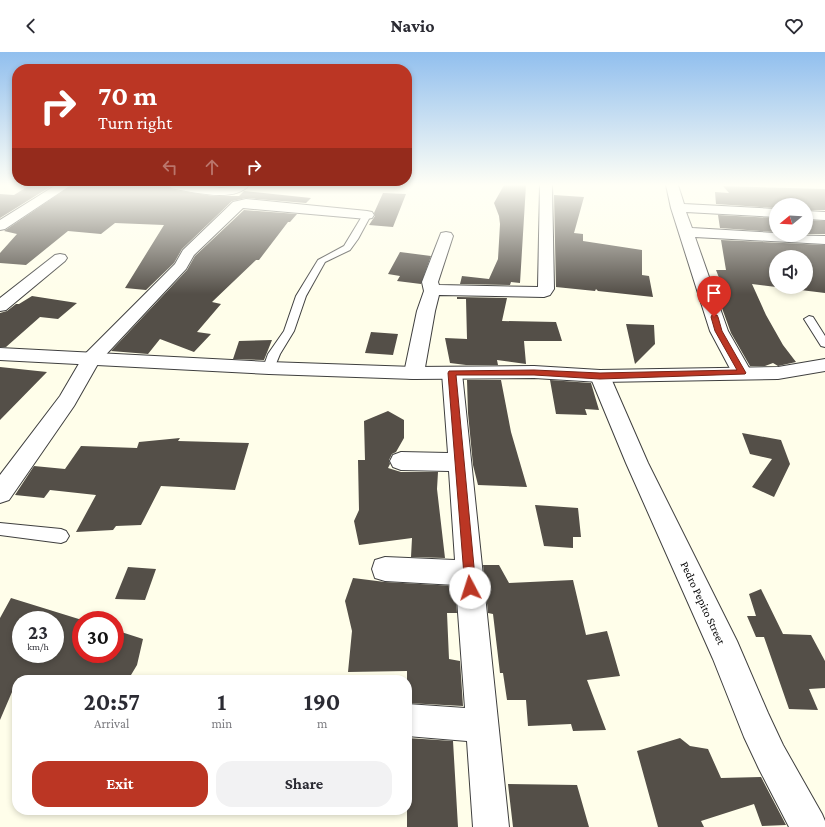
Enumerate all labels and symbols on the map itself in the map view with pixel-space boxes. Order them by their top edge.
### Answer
north arrow [769,198,813,242]
pin [697,276,731,317]
street label: Pedro Pepito Street [678,559,729,648]
position arrow [449,567,491,609]
speed limit sign: 30 [72,611,124,663]

